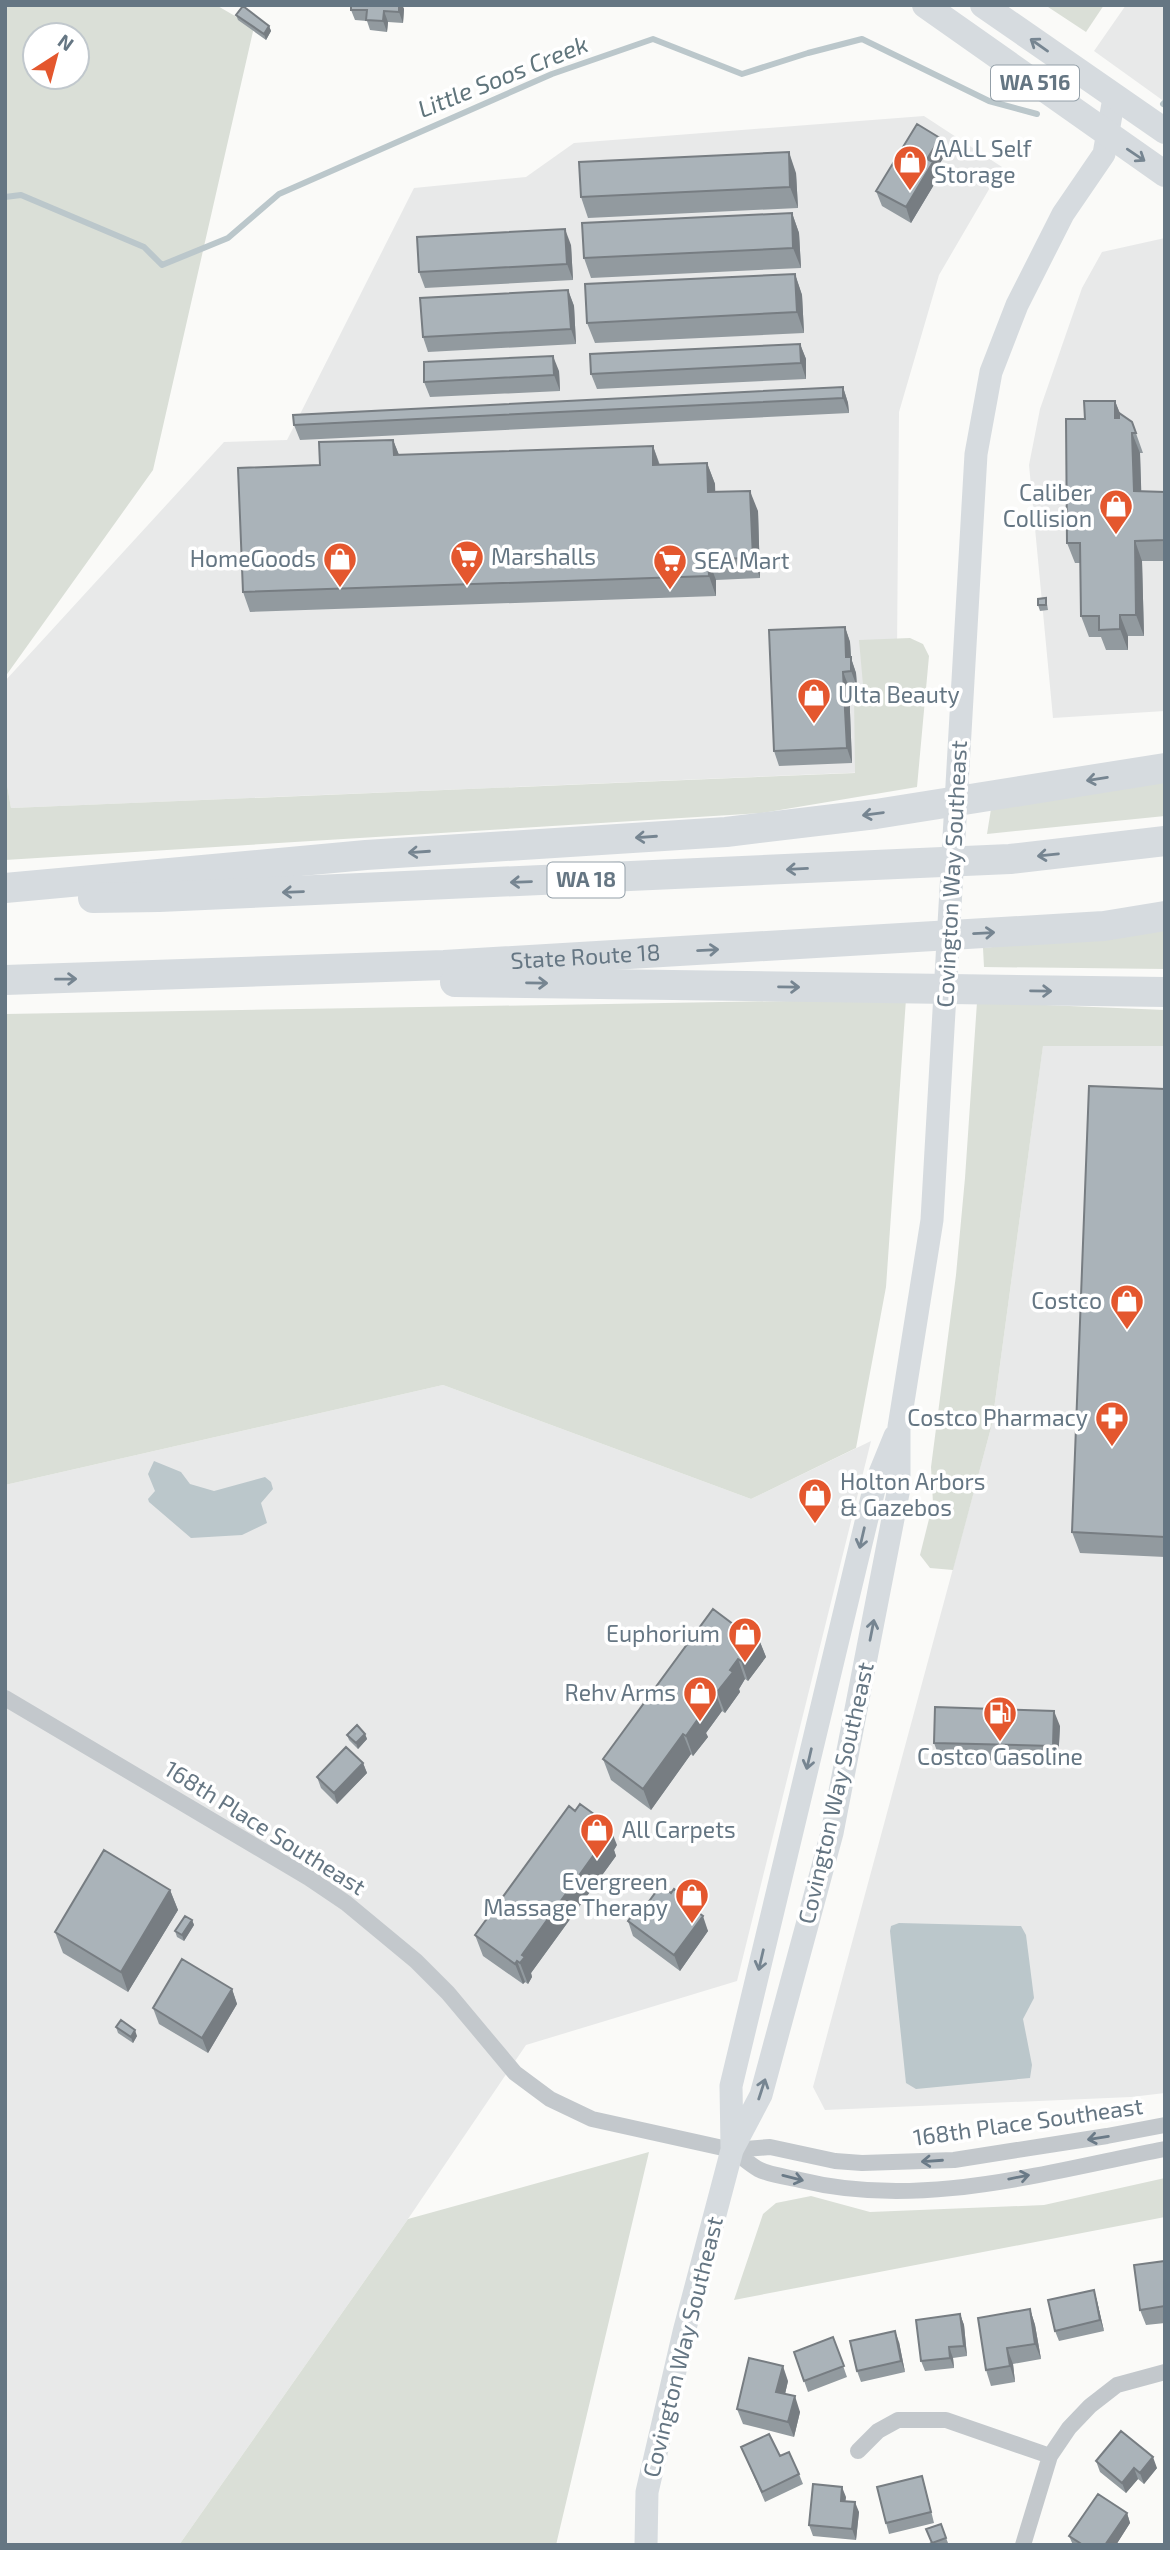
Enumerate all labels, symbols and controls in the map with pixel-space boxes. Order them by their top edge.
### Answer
north arrow [21,21,91,91]
water label: Little Soos Creek [413,28,592,123]
text: N [54,29,79,55]
one-way arrow [1030,38,1049,52]
road number: WA 516 [991,66,1079,100]
place label: AALL Self Storage [934,134,1033,188]
shop icon: AALL Self Storage [891,143,929,192]
one-way arrow [1126,148,1146,162]
place label: Caliber Collision [1003,478,1092,532]
shop icon: Caliber Collision [1097,487,1135,536]
supermarket icon: Marshalls [448,538,486,587]
shop icon: HomeGoods [321,540,359,589]
place label: Marshalls [491,542,596,570]
supermarket icon: SEA Mart [651,542,689,591]
place label: HomeGoods [190,544,316,572]
place label: SEA Mart [694,546,790,574]
shop icon: Ulta Beauty [795,676,833,725]
place label: Ulta Beauty [838,680,960,708]
street label: Covington Way Southeast [930,739,972,1008]
one-way arrow [1087,773,1109,786]
one-way arrow [862,807,884,820]
one-way arrow [636,831,658,844]
one-way arrow [408,845,431,858]
one-way arrow [1038,849,1060,862]
road number: WA 18 [548,862,624,898]
one-way arrow [786,863,809,876]
one-way arrow [509,876,532,889]
one-way arrow [282,885,305,898]
one-way arrow [972,927,995,940]
street label: State Route 18 [510,937,661,974]
one-way arrow [696,943,719,956]
one-way arrow [54,972,77,986]
one-way arrow [526,977,549,990]
one-way arrow [778,980,801,994]
one-way arrow [1030,984,1053,997]
shop icon: Costco [1108,1282,1146,1331]
place label: Costco [1031,1286,1102,1314]
pharmacy icon: Costco Pharmacy [1093,1399,1131,1448]
place label: Costco Pharmacy [907,1403,1088,1431]
place label: Holton Arbors & Gazebos [840,1467,985,1521]
shop icon: Holton Arbors & Gazebos [796,1476,834,1525]
one-way arrow [855,1526,868,1549]
shop icon: Euphorium [726,1615,764,1664]
place label: Euphorium [606,1619,720,1647]
one-way arrow [865,1619,879,1642]
street label: Covington Way Southeast [791,1659,879,1926]
shop icon: Rehv Arms [681,1674,719,1723]
place label: Rehv Arms [565,1678,676,1706]
fuel station icon: Costco Gasoline [981,1694,1019,1743]
place label: Costco Gasoline [917,1742,1083,1770]
one-way arrow [802,1747,816,1770]
street label: 168th Place Southeast [160,1754,371,1901]
shop icon: All Carpets [578,1811,616,1860]
place label: All Carpets [622,1815,736,1843]
place label: Evergreen Massage Therapy [483,1867,668,1921]
shop icon: Evergreen Massage Therapy [673,1876,711,1925]
one-way arrow [754,1948,768,1971]
one-way arrow [757,2078,770,2100]
street label: 168th Place Southeast [911,2091,1145,2151]
one-way arrow [1087,2131,1110,2144]
one-way arrow [921,2155,944,2168]
one-way arrow [1007,2170,1030,2183]
one-way arrow [781,2172,804,2185]
street label: Covington Way Southeast [636,2213,728,2480]

